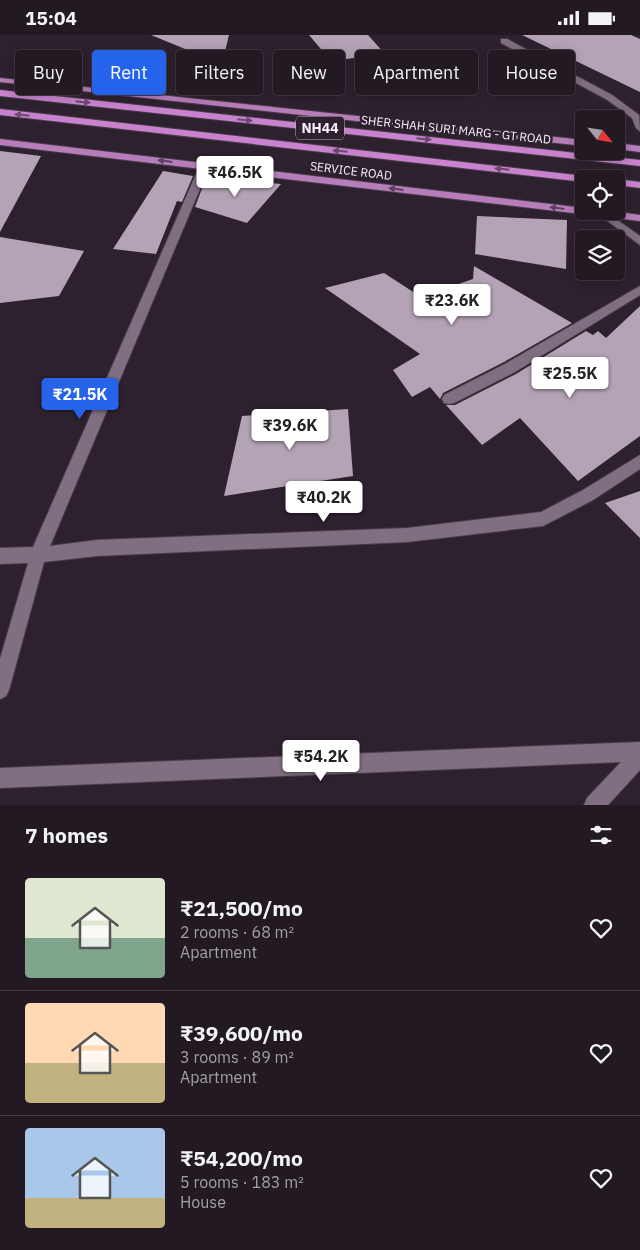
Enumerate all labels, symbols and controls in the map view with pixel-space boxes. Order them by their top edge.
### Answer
text: 15:04 [25,6,77,30]
chip: Buy [15,50,82,95]
chip: Rent [92,50,166,95]
chip: Filters [176,50,263,95]
chip: New [273,50,345,95]
chip: Apartment [355,50,478,95]
chip: House [488,50,575,95]
one-way arrow [76,98,92,106]
north arrow [575,110,625,160]
map controls [575,110,625,280]
one-way arrow [14,111,30,119]
street label: SHER SHAH SURI MARG - GT ROAD [360,112,552,147]
one-way arrow [237,116,253,124]
road number: NH44 [296,117,344,140]
one-way arrow [416,136,432,144]
one-way arrow [332,147,348,155]
pin: ₹46.5K [194,155,276,198]
one-way arrow [156,157,172,165]
street label: SERVICE ROAD [309,158,393,183]
text: ₹46.5K [208,162,262,182]
one-way arrow [493,165,509,173]
button: locate [575,170,625,220]
one-way arrow [387,185,403,193]
one-way arrow [549,204,565,212]
button: layers [575,230,625,280]
pin: ₹23.6K [411,283,493,326]
text: ₹23.6K [425,290,479,310]
pin: ₹25.5K [529,357,611,399]
text: ₹25.5K [543,363,597,383]
pin: ₹21.5K [39,377,121,420]
text: ₹21.5K [53,384,107,404]
pin: ₹39.6K [249,409,331,451]
text: ₹39.6K [263,415,317,435]
pin: ₹40.2K [283,481,365,523]
text: ₹40.2K [297,487,351,507]
pin: ₹54.2K [280,739,362,782]
text: ₹54.2K [294,746,348,766]
text: 7 homes [25,821,108,849]
icon: filters [587,821,615,849]
text: ₹21,500/mo [180,894,303,922]
icon: home [65,898,125,958]
icon: heart [587,914,615,942]
text: 2 rooms · 68 m² [180,922,294,942]
text: Apartment [180,942,257,962]
text: ₹39,600/mo [180,1019,303,1047]
icon: home [65,1023,125,1083]
icon: heart [587,1039,615,1067]
text: 3 rooms · 89 m² [180,1047,294,1067]
text: Apartment [180,1067,257,1087]
text: ₹54,200/mo [180,1144,303,1172]
icon: home [65,1148,125,1208]
icon: heart [587,1164,615,1192]
text: 5 rooms · 183 m² [180,1172,304,1192]
text: House [180,1192,226,1212]

